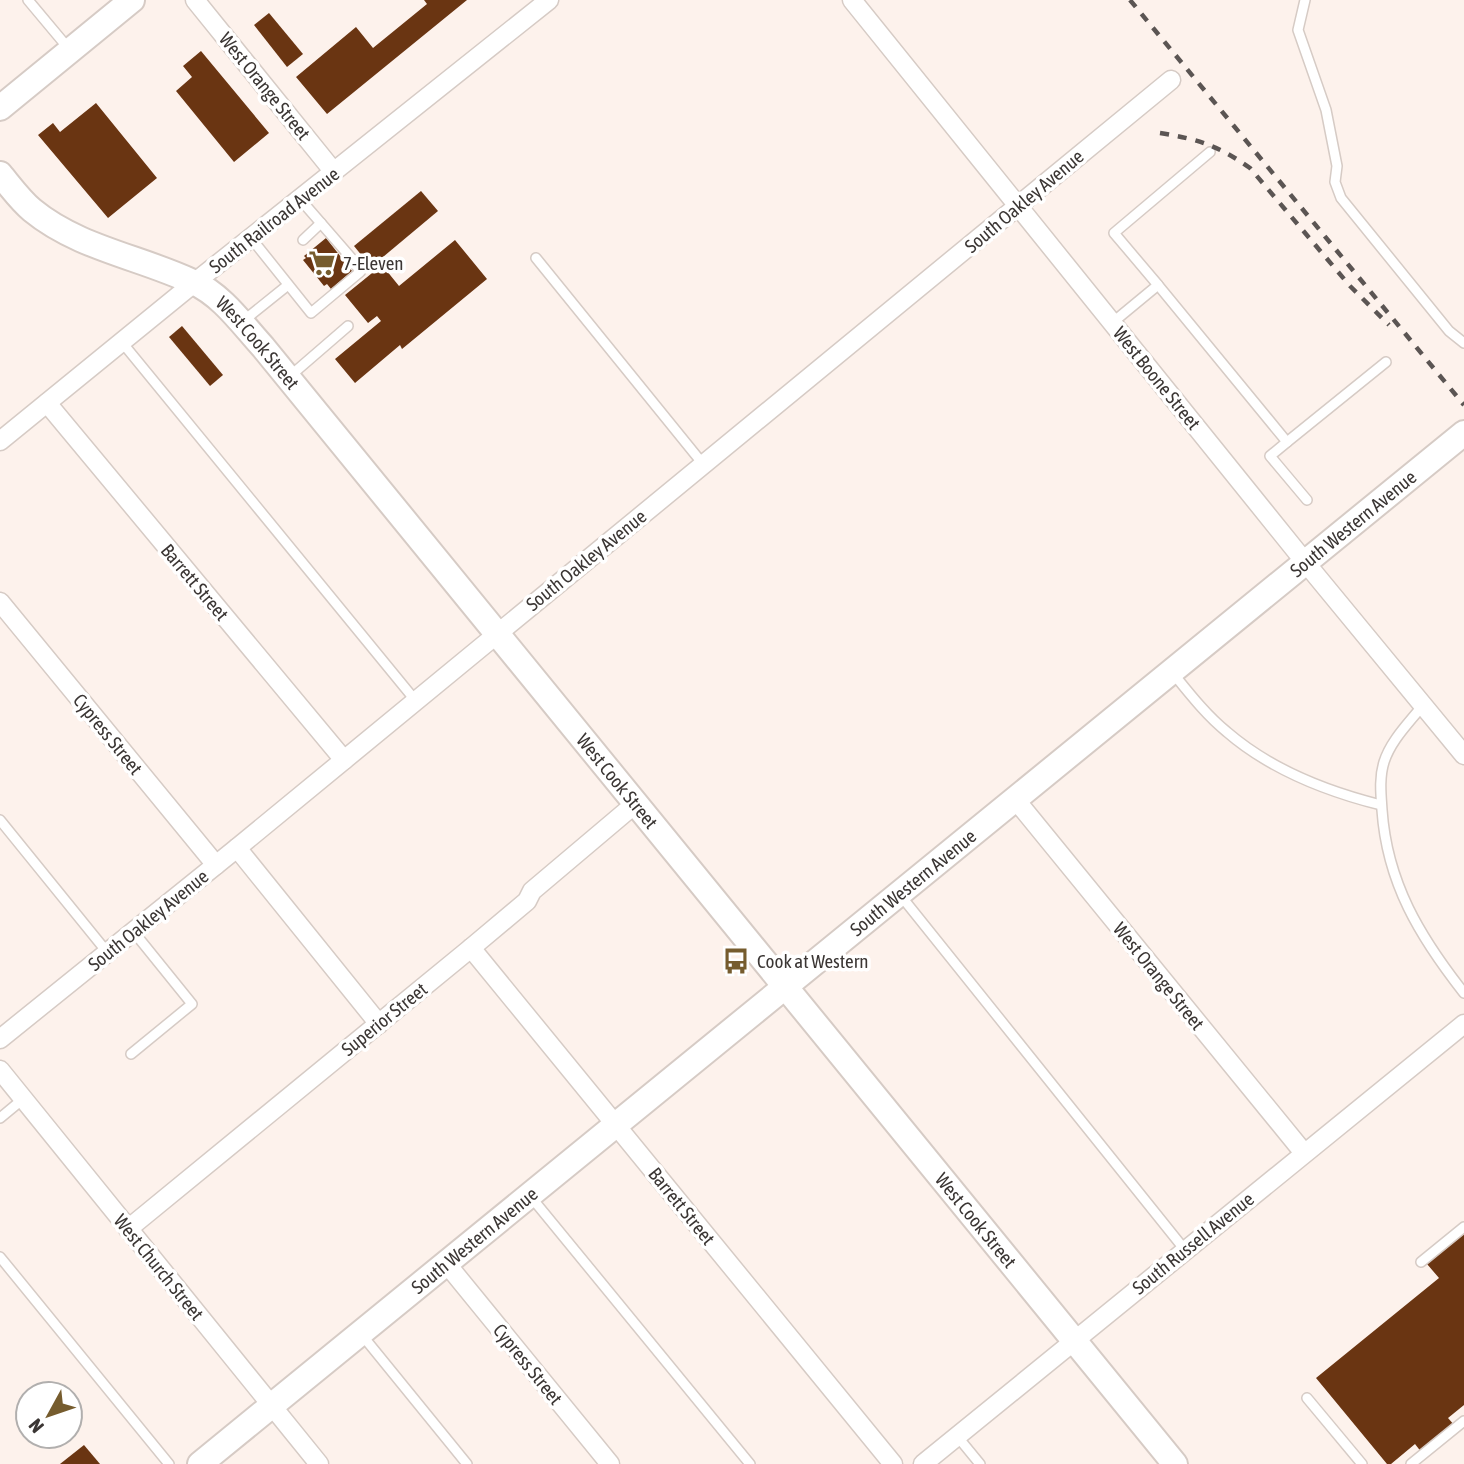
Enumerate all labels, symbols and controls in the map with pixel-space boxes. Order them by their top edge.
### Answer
street label: West Orange Street [215,28,315,144]
street label: South Oakley Avenue [960,145,1088,257]
street label: South Railroad Avenue [205,162,343,278]
supermarket icon: 7-Eleven [307,248,337,278]
place label: 7-Eleven [343,252,404,274]
street label: West Cook Street [212,291,304,394]
street label: West Boone Street [1109,322,1205,434]
street label: South Western Avenue [1286,466,1420,581]
street label: South Oakley Avenue [522,505,650,615]
street label: Barrett Street [157,539,233,625]
street label: Cypress Street [69,689,147,779]
street label: West Cook Street [572,729,663,833]
street label: South Western Avenue [846,825,980,940]
street label: South Oakley Avenue [84,865,212,975]
street label: West Orange Street [1109,918,1209,1034]
bus stop icon: Cook at Western [721,946,751,976]
place label: Cook at Western [757,950,869,972]
street label: Superior Street [337,978,431,1060]
street label: Barrett Street [644,1163,720,1249]
street label: West Cook Street [931,1168,1021,1272]
street label: South Western Avenue [407,1182,542,1298]
street label: South Russell Avenue [1128,1187,1258,1299]
street label: West Church Street [110,1210,208,1324]
street label: Cypress Street [489,1319,567,1409]
north arrow [14,1380,84,1450]
text: N [24,1415,48,1437]

